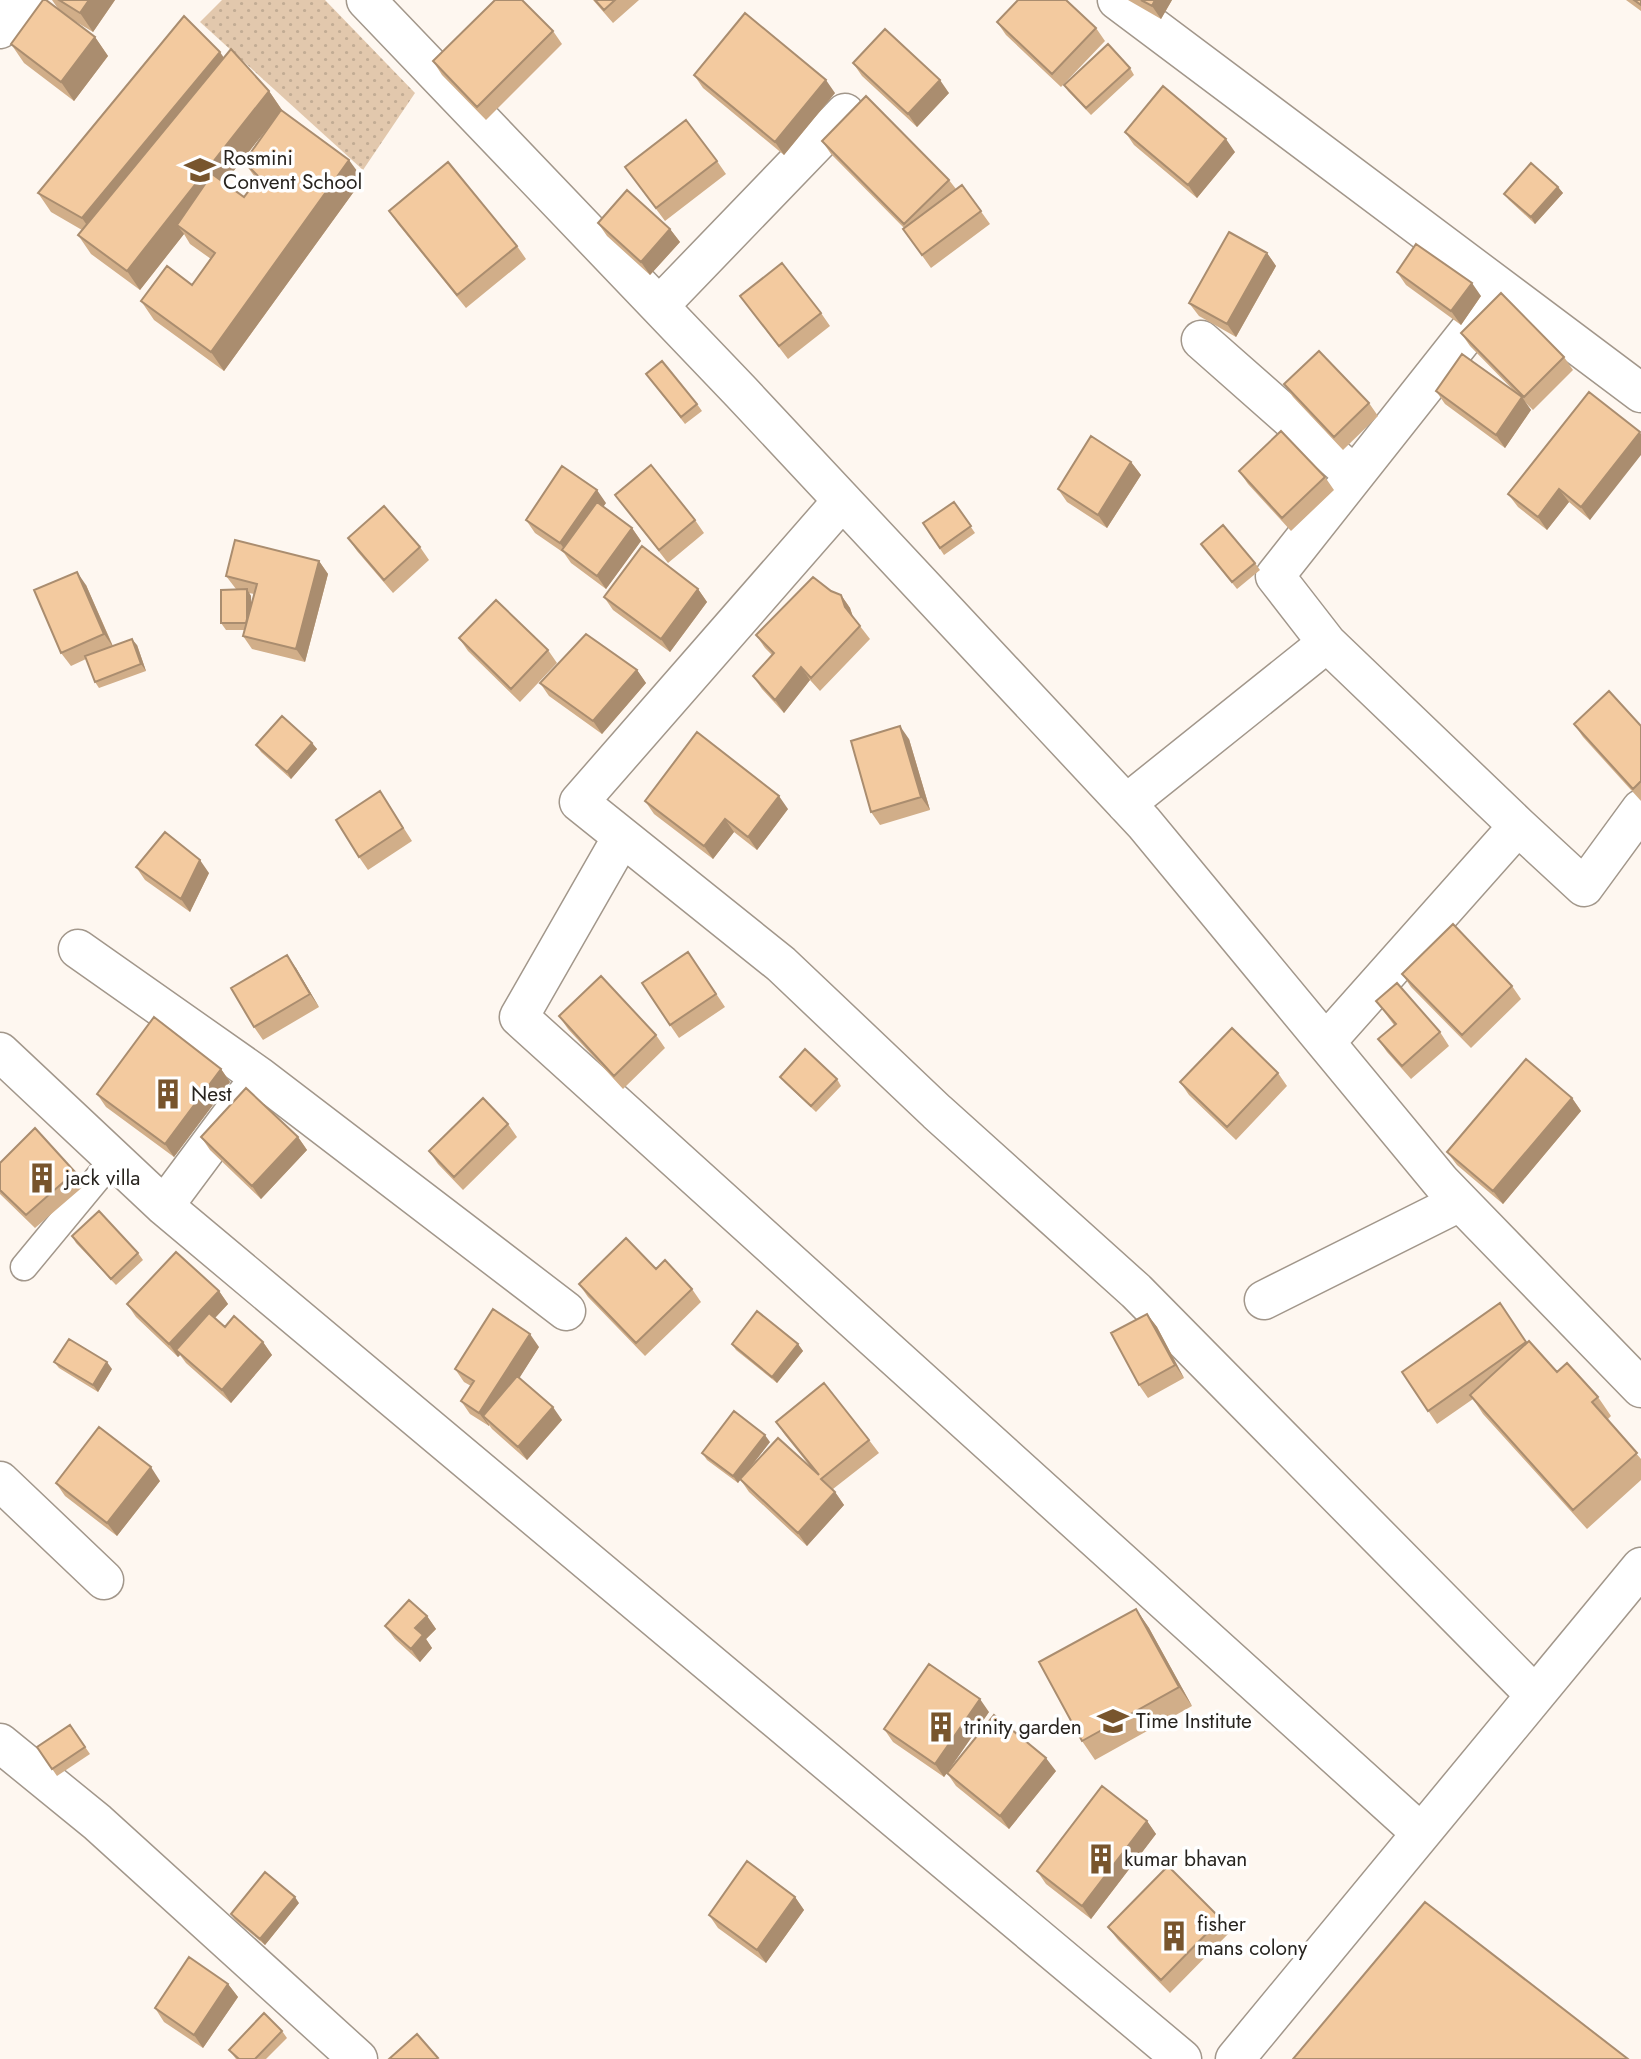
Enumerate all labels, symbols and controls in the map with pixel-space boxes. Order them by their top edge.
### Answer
place label: Rosmini Convent School [223,143,362,197]
school or university icon: Rosmini Convent School [183,153,217,187]
building icon: Nest [151,1077,185,1111]
place label: Nest [191,1079,232,1109]
building icon: jack villa [25,1161,59,1195]
place label: jack villa [63,1163,140,1193]
school or university icon: Time Institute [1096,1704,1130,1738]
place label: Time Institute [1136,1706,1252,1736]
building icon: trinity garden [924,1710,958,1744]
place label: trinity garden [964,1712,1082,1742]
building icon: kumar bhavan [1084,1842,1118,1876]
place label: kumar bhavan [1124,1844,1247,1874]
place label: fisher mans colony [1197,1909,1308,1963]
building icon: fisher mans colony [1157,1919,1191,1953]

